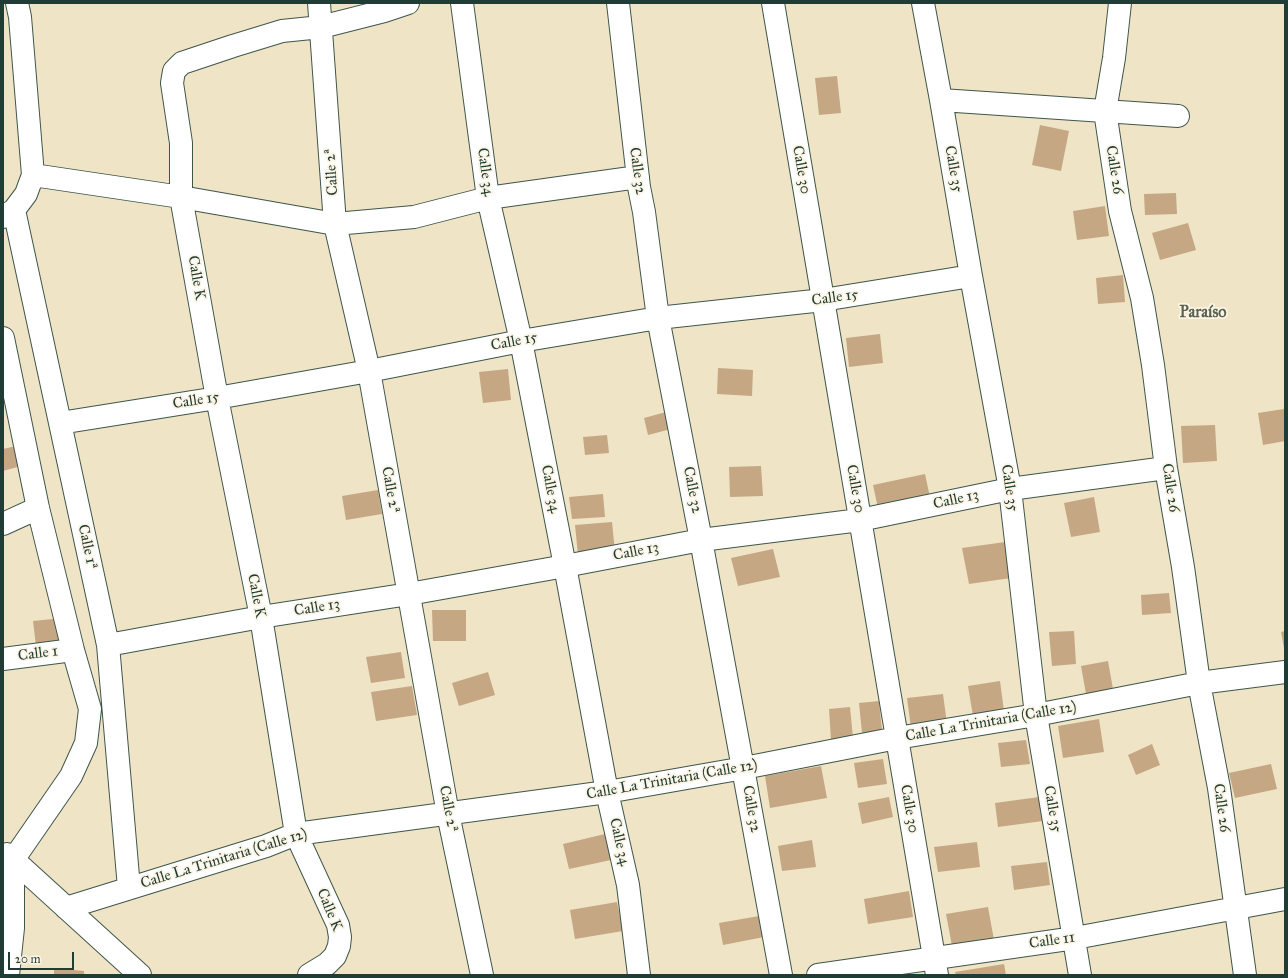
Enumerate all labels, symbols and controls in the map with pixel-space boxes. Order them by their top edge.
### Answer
street label: Calle 30 [788,144,814,196]
street label: Calle 35 [940,144,966,194]
street label: Calle 26 [1101,144,1127,196]
street label: Calle 32 [625,146,649,196]
street label: Calle 34 [473,147,497,197]
street label: Calle 2ª [321,148,343,196]
street label: Calle K [183,254,209,302]
street label: Calle 15 [811,286,859,310]
district label: Paraíso [1180,303,1226,323]
street label: Calle 15 [489,329,539,355]
street label: Calle 15 [171,388,221,414]
street label: Calle 26 [1157,462,1183,514]
street label: Calle 34 [537,463,563,515]
street label: Calle 30 [842,463,868,515]
street label: Calle 35 [996,463,1022,513]
street label: Calle 2ª [377,465,403,515]
street label: Calle 32 [679,465,705,515]
street label: Calle 13 [932,486,980,514]
street label: Calle 1ª [73,523,101,571]
street label: Calle 13 [612,539,660,565]
street label: Calle K [243,572,269,620]
street label: Calle 13 [293,596,341,620]
street label: Calle 1 [17,643,59,665]
street label: Calle La Trinitaria (Calle 12) [904,698,1078,746]
street label: Calle La Trinitaria (Calle 12) [585,756,759,804]
street label: Calle 26 [1209,782,1233,834]
street label: Calle 30 [896,783,922,835]
street label: Calle 2ª [435,784,461,834]
street label: Calle 32 [738,784,764,834]
street label: Calle 35 [1039,784,1065,834]
street label: Calle 34 [605,816,633,868]
street label: Calle La Trinitaria (Calle 12) [138,825,310,893]
street label: Calle K [312,886,346,934]
street label: Calle 11 [1028,929,1076,953]
scale bar [10,944,76,970]
text: 20 m [15,952,41,966]

